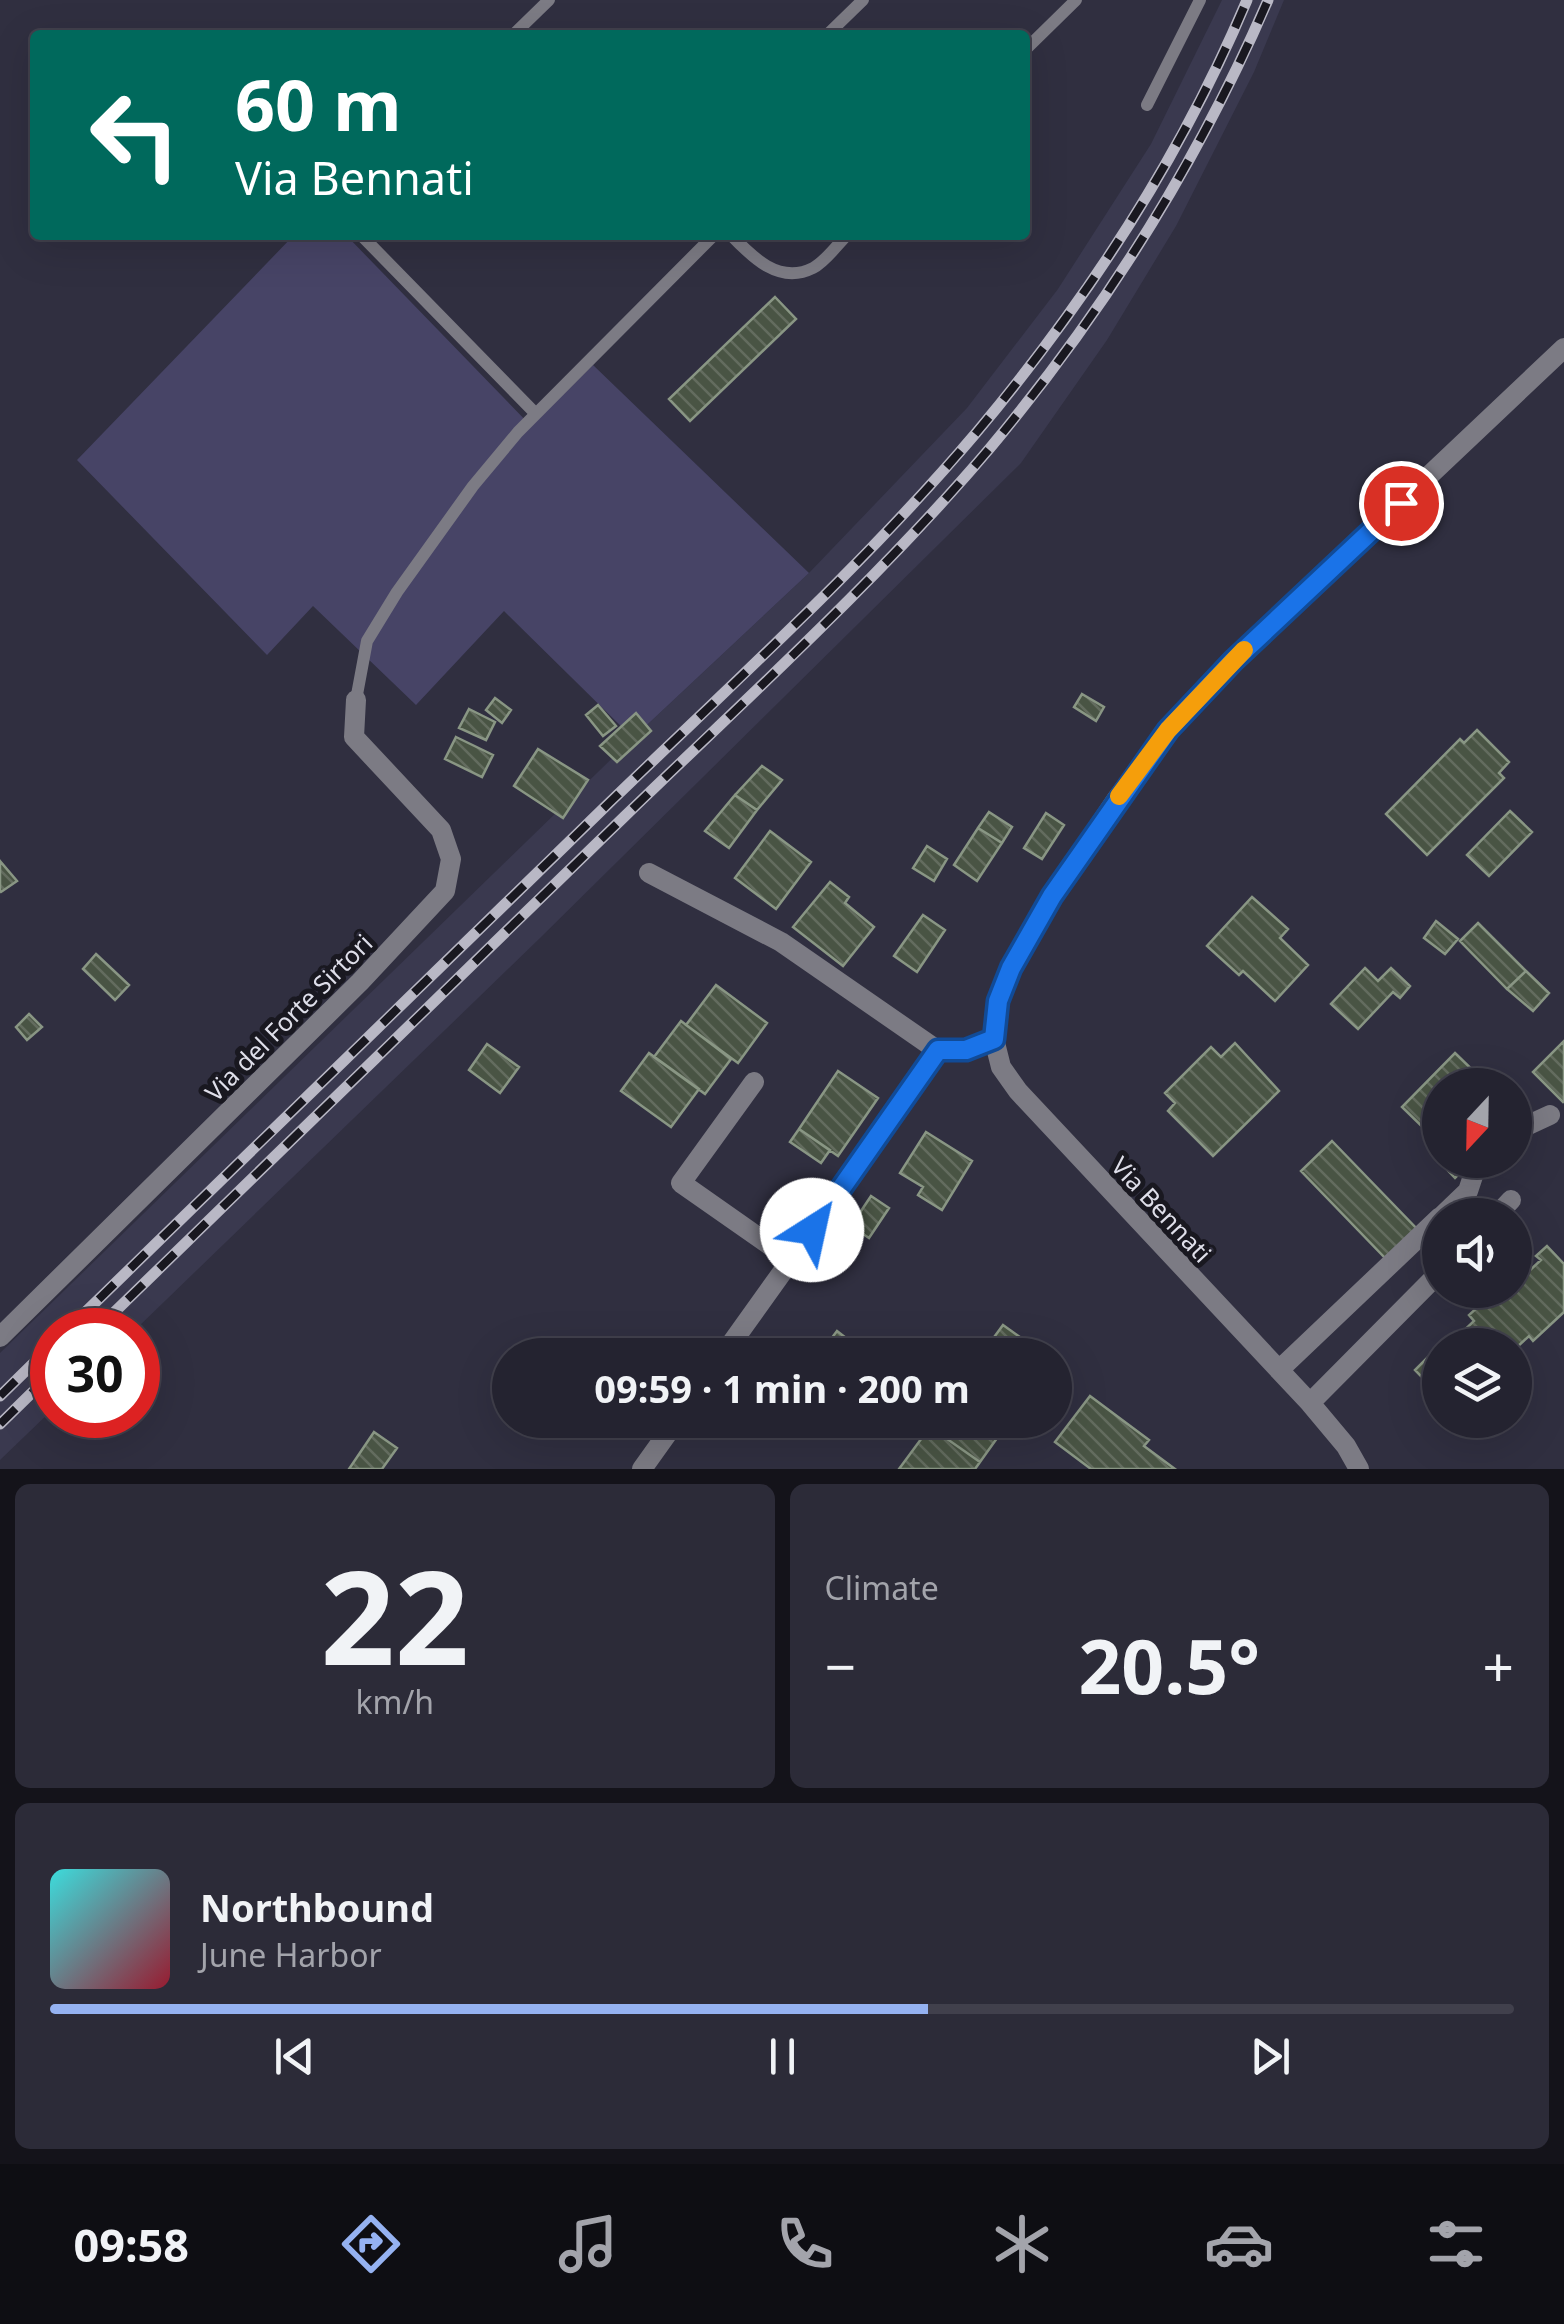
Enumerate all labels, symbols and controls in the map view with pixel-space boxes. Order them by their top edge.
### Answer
text: 60 m [235,56,402,152]
icon: left [70,70,200,200]
text: Via Bennati [235,147,474,208]
pin [1359,461,1444,546]
icon: arrive [1374,476,1429,531]
street label: Via del Forte Sirtori [197,926,379,1108]
north arrow [1422,1068,1532,1178]
map controls [1422,1068,1532,1438]
street label: Via Bennati [1104,1149,1220,1269]
position arrow [760,1178,864,1282]
button: sound [1422,1198,1532,1308]
speed limit sign: 30 [30,1308,160,1438]
button: layers [1422,1328,1532,1438]
text: 09:59 · 1 min · 200 m [594,1362,970,1414]
text: 22 [320,1526,469,1703]
text: Climate [825,1566,939,1609]
text: 20.5° [1078,1614,1260,1716]
text: − [825,1628,856,1703]
text: + [1483,1628,1514,1703]
text: km/h [355,1680,434,1723]
text: Northbound [200,1881,434,1933]
text: June Harbor [200,1933,382,1976]
icon: previous [267,2029,322,2084]
icon: pause [755,2029,810,2084]
icon: next [1243,2029,1298,2084]
icon: directions [336,2209,406,2279]
icon: music [553,2209,623,2279]
icon: phone [770,2209,840,2279]
icon: climate [987,2209,1057,2279]
icon: car [1204,2209,1274,2279]
icon: filters [1421,2209,1491,2279]
text: 09:58 [73,2214,189,2275]

